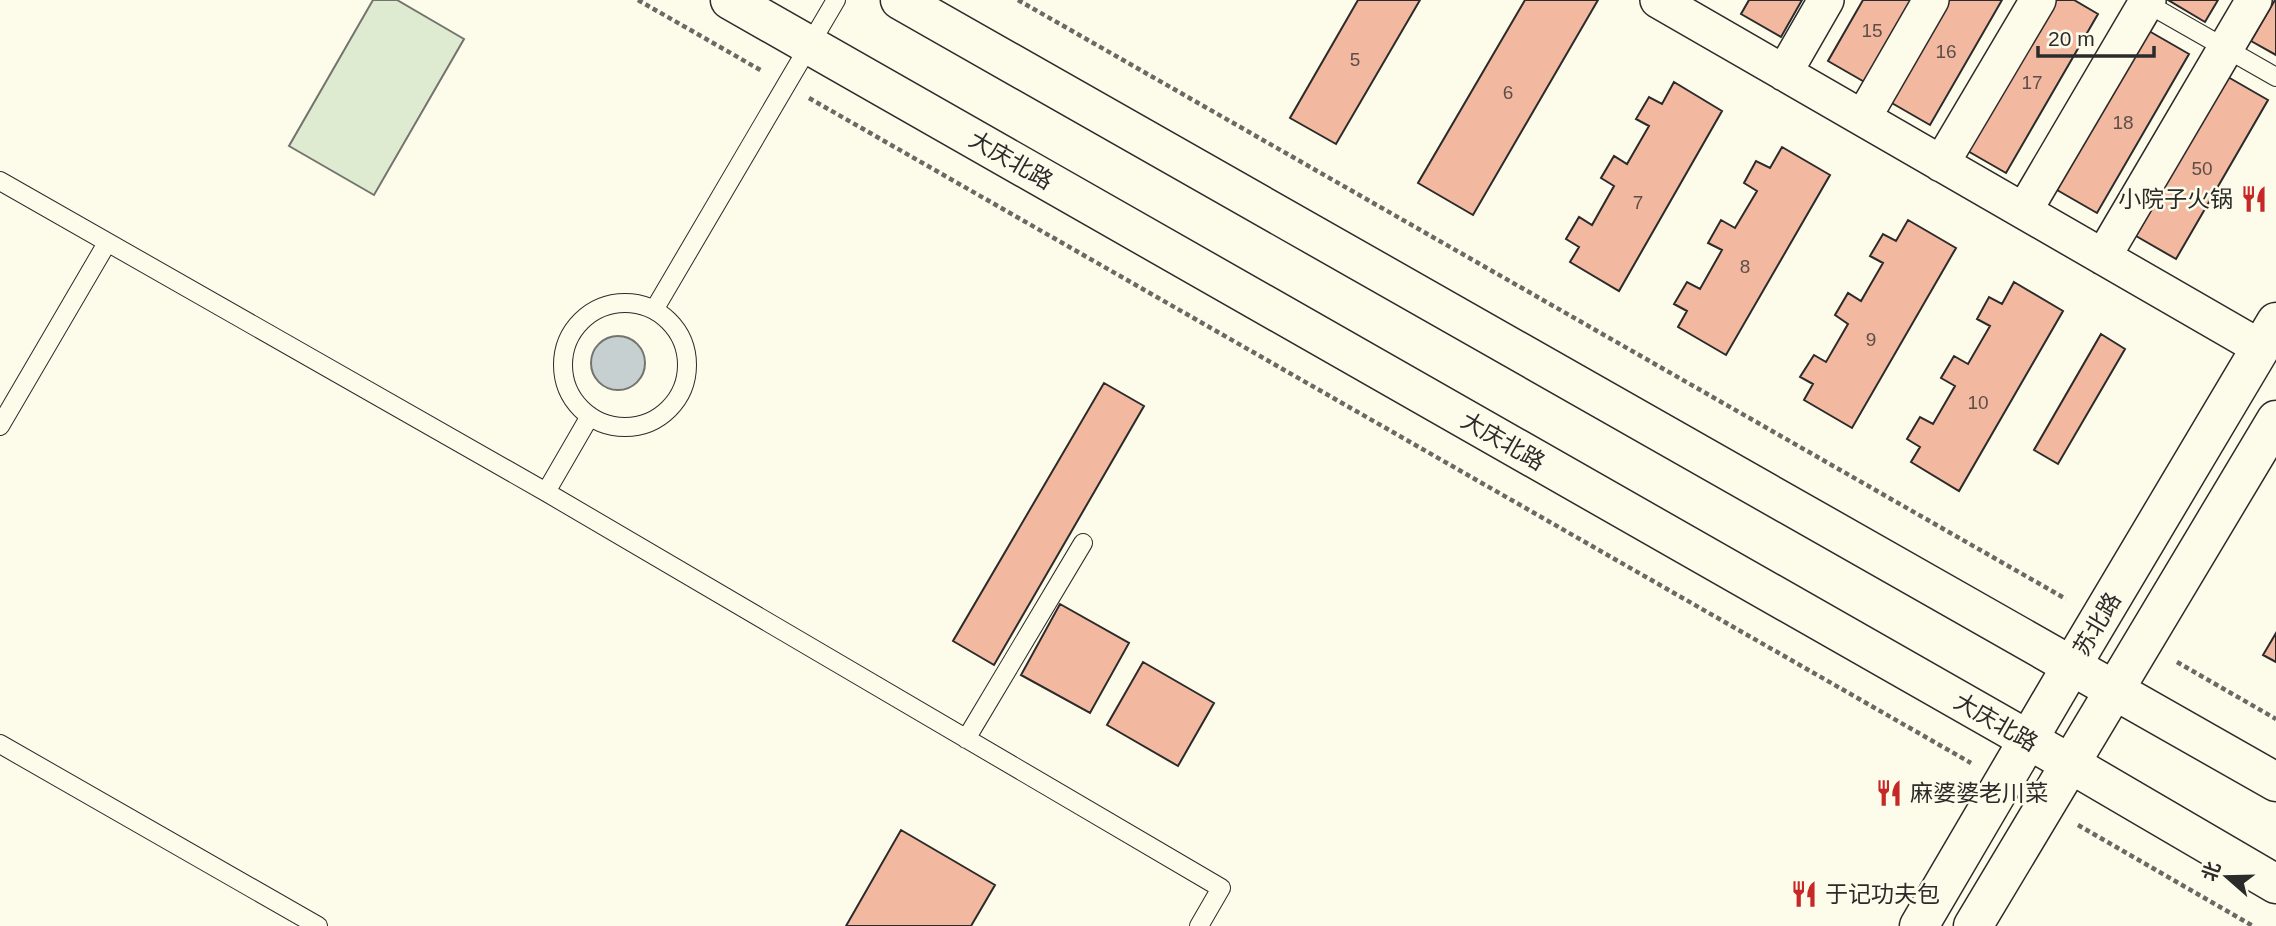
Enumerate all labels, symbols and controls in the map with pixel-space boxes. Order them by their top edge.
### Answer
scale bar [2038,14,2154,58]
house number: 15 [1861,20,1883,41]
text: 20 m [2048,27,2095,50]
house number: 16 [1935,41,1957,62]
house number: 5 [1350,49,1360,70]
house number: 17 [2021,72,2043,93]
house number: 6 [1503,82,1513,103]
house number: 18 [2112,112,2134,133]
street label: 大庆北路 [965,126,1057,194]
house number: 50 [2191,158,2213,179]
restaurant icon: 小院子火锅 [2239,184,2269,214]
place label: 小院子火锅 [2118,186,2233,212]
house number: 7 [1633,192,1643,213]
house number: 8 [1740,256,1750,277]
house number: 9 [1866,329,1876,350]
house number: 10 [1967,392,1989,413]
street label: 大庆北路 [1457,407,1549,475]
street label: 苏北路 [2068,588,2126,660]
street label: 大庆北路 [1950,688,2042,756]
restaurant icon: 麻婆婆老川菜 [1874,778,1904,808]
place label: 麻婆婆老川菜 [1910,780,2048,806]
north arrow [2192,842,2262,912]
text: 北 [2198,859,2225,884]
restaurant icon: 于记功夫包 [1789,879,1819,909]
place label: 于记功夫包 [1825,881,1940,907]

